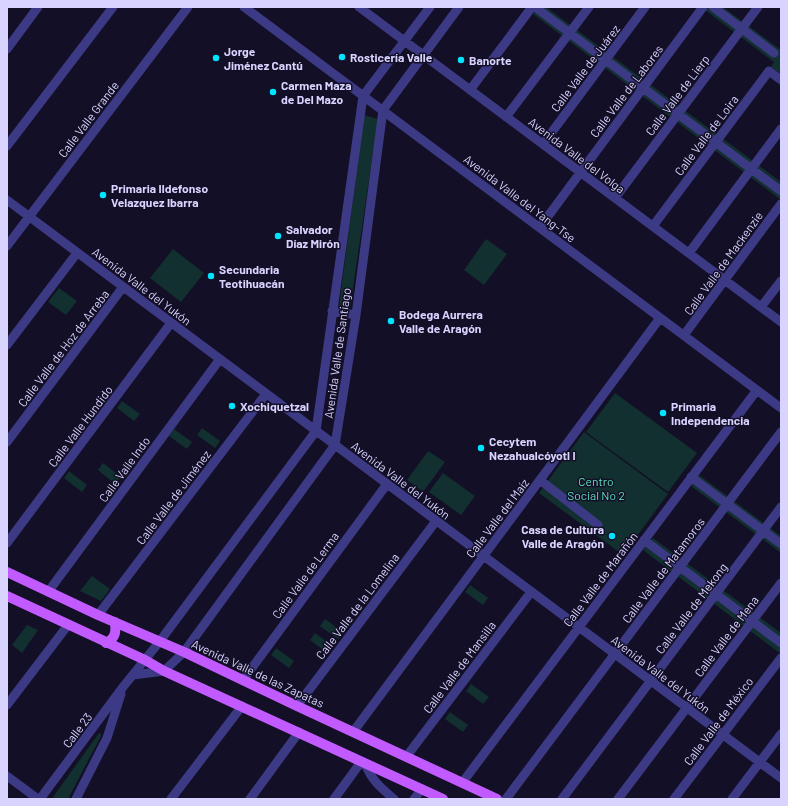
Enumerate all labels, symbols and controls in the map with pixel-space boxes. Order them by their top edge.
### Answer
street label: Calle Valle de Juárez [548,22,622,114]
street label: Calle Valle de Labores [587,42,666,140]
place label: Jorge Jiménez Cantú [224,44,303,72]
place label: Rosticería Valle [350,50,433,64]
marker: Rosticería Valle [337,52,347,62]
street label: Calle Valle de Lierp [642,52,712,138]
marker: Jorge Jiménez Cantú [211,53,221,63]
place label: Banorte [469,53,512,67]
marker: Banorte [456,55,466,65]
street label: Calle Valle Grande [55,78,121,160]
place label: Carmen Maza de Del Mazo [281,78,351,106]
marker: Carmen Maza de Del Mazo [268,87,278,97]
street label: Calle Valle de Loira [671,92,741,178]
street label: Avenida Valle del Volga [526,114,628,196]
street label: Avenida Valle del Yang-Tse [461,151,579,245]
place label: Primaria Ildefonso Velazquez Ibarra [111,181,208,209]
marker: Primaria Ildefonso Velazquez Ibarra [98,190,108,200]
street label: Calle Valle de Mackenzie [681,209,765,317]
place label: Salvador Díaz Mirón [286,222,340,250]
marker: Salvador Díaz Mirón [273,231,283,241]
street label: Avenida Valle del Yukón [90,244,194,328]
place label: Secundaria Teotihuacán [219,262,285,290]
marker: Secundaria Teotihuacán [206,271,216,281]
street label: Calle Valle de Hoz de Arreba [15,287,111,409]
street label: Avenida Valle de Santiago [321,287,353,419]
place label: Bodega Aurrera Valle de Aragón [399,307,483,335]
marker: Bodega Aurrera Valle de Aragón [386,316,396,326]
street label: Calle Valle Hundido [45,383,115,469]
place label: Xochiquetzal [240,399,309,413]
place label: Primaria Independencia [671,399,750,427]
marker: Xochiquetzal [227,401,237,411]
marker: Primaria Independencia [658,408,668,418]
street label: Calle Valle Indo [96,434,152,504]
place label: Cecytem Nezahualcóyotl I [489,434,576,462]
street label: Avenida Valle del Yukón [349,438,453,522]
marker: Cecytem Nezahualcóyotl I [476,443,486,453]
street label: Calle Valle de Jiménez [133,447,213,547]
park label: Centro Social No 2 [567,474,625,502]
street label: Calle Valle del Maíz [463,476,531,560]
street label: Calle Valle de Matamoros [619,514,707,625]
place label: Casa de Cultura Valle de Aragón [521,522,604,550]
street label: Calle Valle de Lerma [269,529,341,621]
street label: Calle Valle de Marañón [560,529,640,629]
marker: Casa de Cultura Valle de Aragón [607,531,617,541]
street label: Calle Valle de la Lomelina [313,550,401,662]
street label: Calle Valle de Mekong [652,560,730,656]
street label: Calle Valle de Mena [691,593,761,679]
street label: Calle Valle de Mansilla [420,618,498,716]
street label: Avenida Valle del Yukón [609,632,713,716]
street label: Avenida Valle de las Zapatas [190,636,327,710]
street label: Calle Valle de México [680,674,756,768]
street label: Calle 23 [59,710,95,750]

